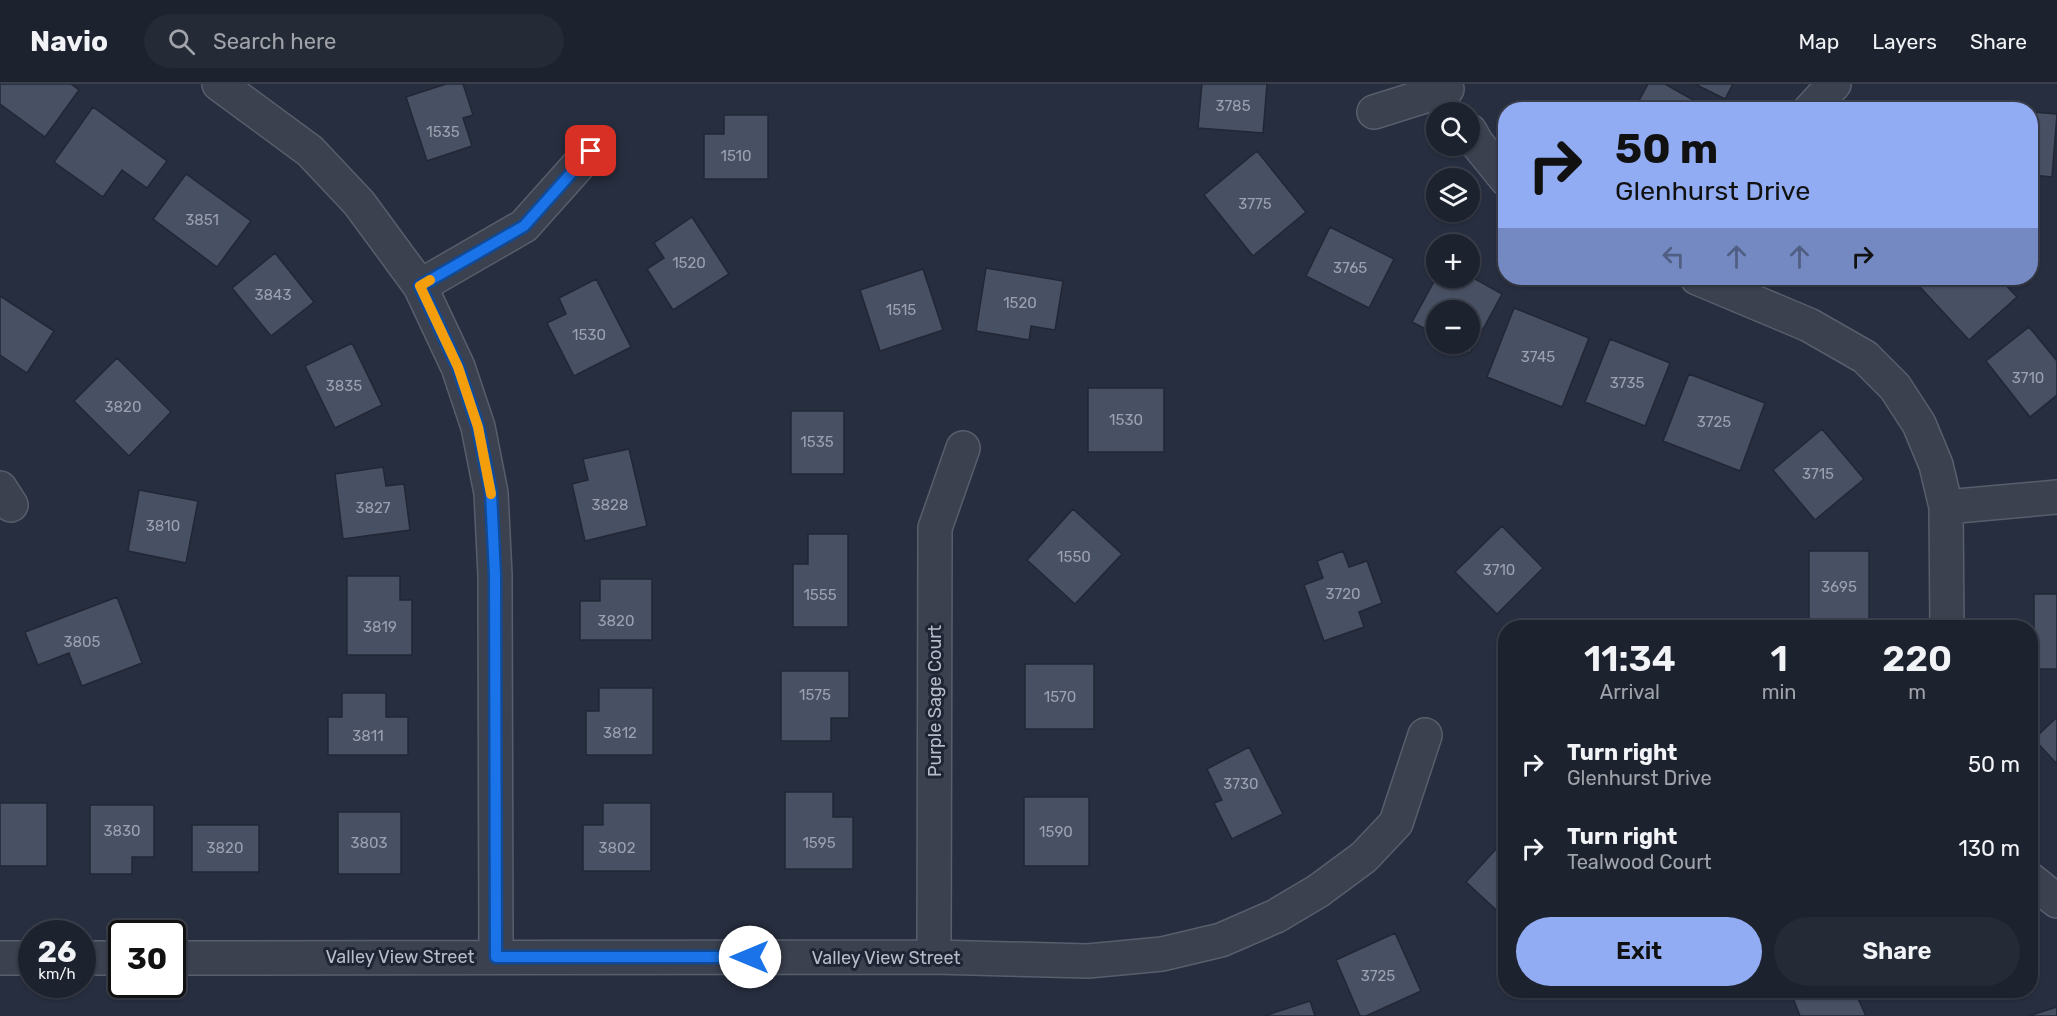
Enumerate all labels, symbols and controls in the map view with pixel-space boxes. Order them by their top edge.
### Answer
search box [144,14,564,68]
text: Navio [30,25,108,58]
icon: search [165,25,198,58]
text: Search here [213,28,336,55]
text: Map [1798,29,1839,54]
text: Layers [1872,29,1937,54]
text: Share [1970,29,2027,54]
house number: 3785 [1215,97,1251,115]
map controls [1426,102,1480,354]
button: search [1426,102,1480,156]
house number: 1535 [426,123,460,141]
text: 50 m [1615,124,1718,174]
pin [565,125,616,176]
icon: right [1516,126,1594,204]
icon: arrive [574,134,607,167]
house number: 1510 [720,147,752,165]
button: layers [1426,168,1480,222]
text: Glenhurst Drive [1615,175,1810,207]
house number: 3775 [1238,195,1272,213]
house number: 3851 [185,211,219,229]
button: + [1426,234,1480,288]
icon: left [1657,240,1690,273]
icon: ahead [1720,240,1753,273]
icon: ahead [1783,240,1816,273]
icon: right [1846,240,1879,273]
house number: 1520 [672,254,706,272]
house number: 3765 [1333,259,1367,277]
house number: 3843 [255,286,291,304]
house number: 1520 [1003,294,1037,312]
button: − [1426,300,1480,354]
house number: 1515 [886,301,916,319]
house number: 1530 [572,326,606,344]
house number: 3745 [1521,348,1555,366]
house number: 3710 [2012,369,2044,387]
house number: 3735 [1610,374,1644,392]
house number: 3835 [326,377,362,395]
house number: 3820 [105,398,141,416]
house number: 1530 [1109,411,1143,429]
house number: 3725 [1697,413,1731,431]
house number: 1535 [800,433,834,451]
house number: 3715 [1802,465,1834,483]
house number: 3828 [592,496,628,514]
house number: 3827 [355,499,391,517]
house number: 3810 [146,517,180,535]
house number: 1550 [1057,548,1091,566]
house number: 3710 [1483,561,1515,579]
house number: 3695 [1821,578,1857,596]
house number: 3720 [1325,585,1361,603]
house number: 1555 [803,586,837,604]
house number: 3820 [598,612,634,630]
house number: 3819 [363,618,397,636]
street label: Purple Sage Court [924,625,946,777]
house number: 3805 [64,633,101,651]
text: 11:34 [1584,637,1676,680]
text: 1 [1770,637,1788,680]
text: 220 [1882,637,1952,680]
text: Arrival [1600,680,1660,704]
text: min [1762,680,1796,704]
text: m [1908,680,1926,704]
house number: 1575 [799,686,831,704]
house number: 1570 [1044,688,1076,706]
house number: 3812 [603,724,637,742]
house number: 3811 [352,727,384,745]
text: Turn right [1567,739,1677,766]
icon: right [1516,748,1549,781]
text: 50 m [1968,751,2020,778]
text: Glenhurst Drive [1567,766,1712,790]
house number: 3730 [1223,775,1259,793]
house number: 3830 [103,822,141,840]
house number: 1590 [1039,823,1073,841]
text: Turn right [1567,823,1677,850]
icon: right [1516,832,1549,865]
house number: 3803 [350,834,388,852]
house number: 1595 [802,834,836,852]
text: 130 m [1958,835,2020,862]
house number: 3820 [207,839,243,857]
house number: 3802 [599,839,636,857]
text: Tealwood Court [1567,850,1712,874]
button: Exit [1516,917,1762,986]
button: Share [1774,917,2020,986]
speed limit sign: 30 [108,920,186,998]
position arrow [718,925,782,989]
text: 26 [37,934,77,970]
street label: Valley View Street [326,946,474,968]
street label: Valley View Street [812,947,960,969]
text: km/h [38,965,76,983]
house number: 3725 [1361,967,1395,985]

